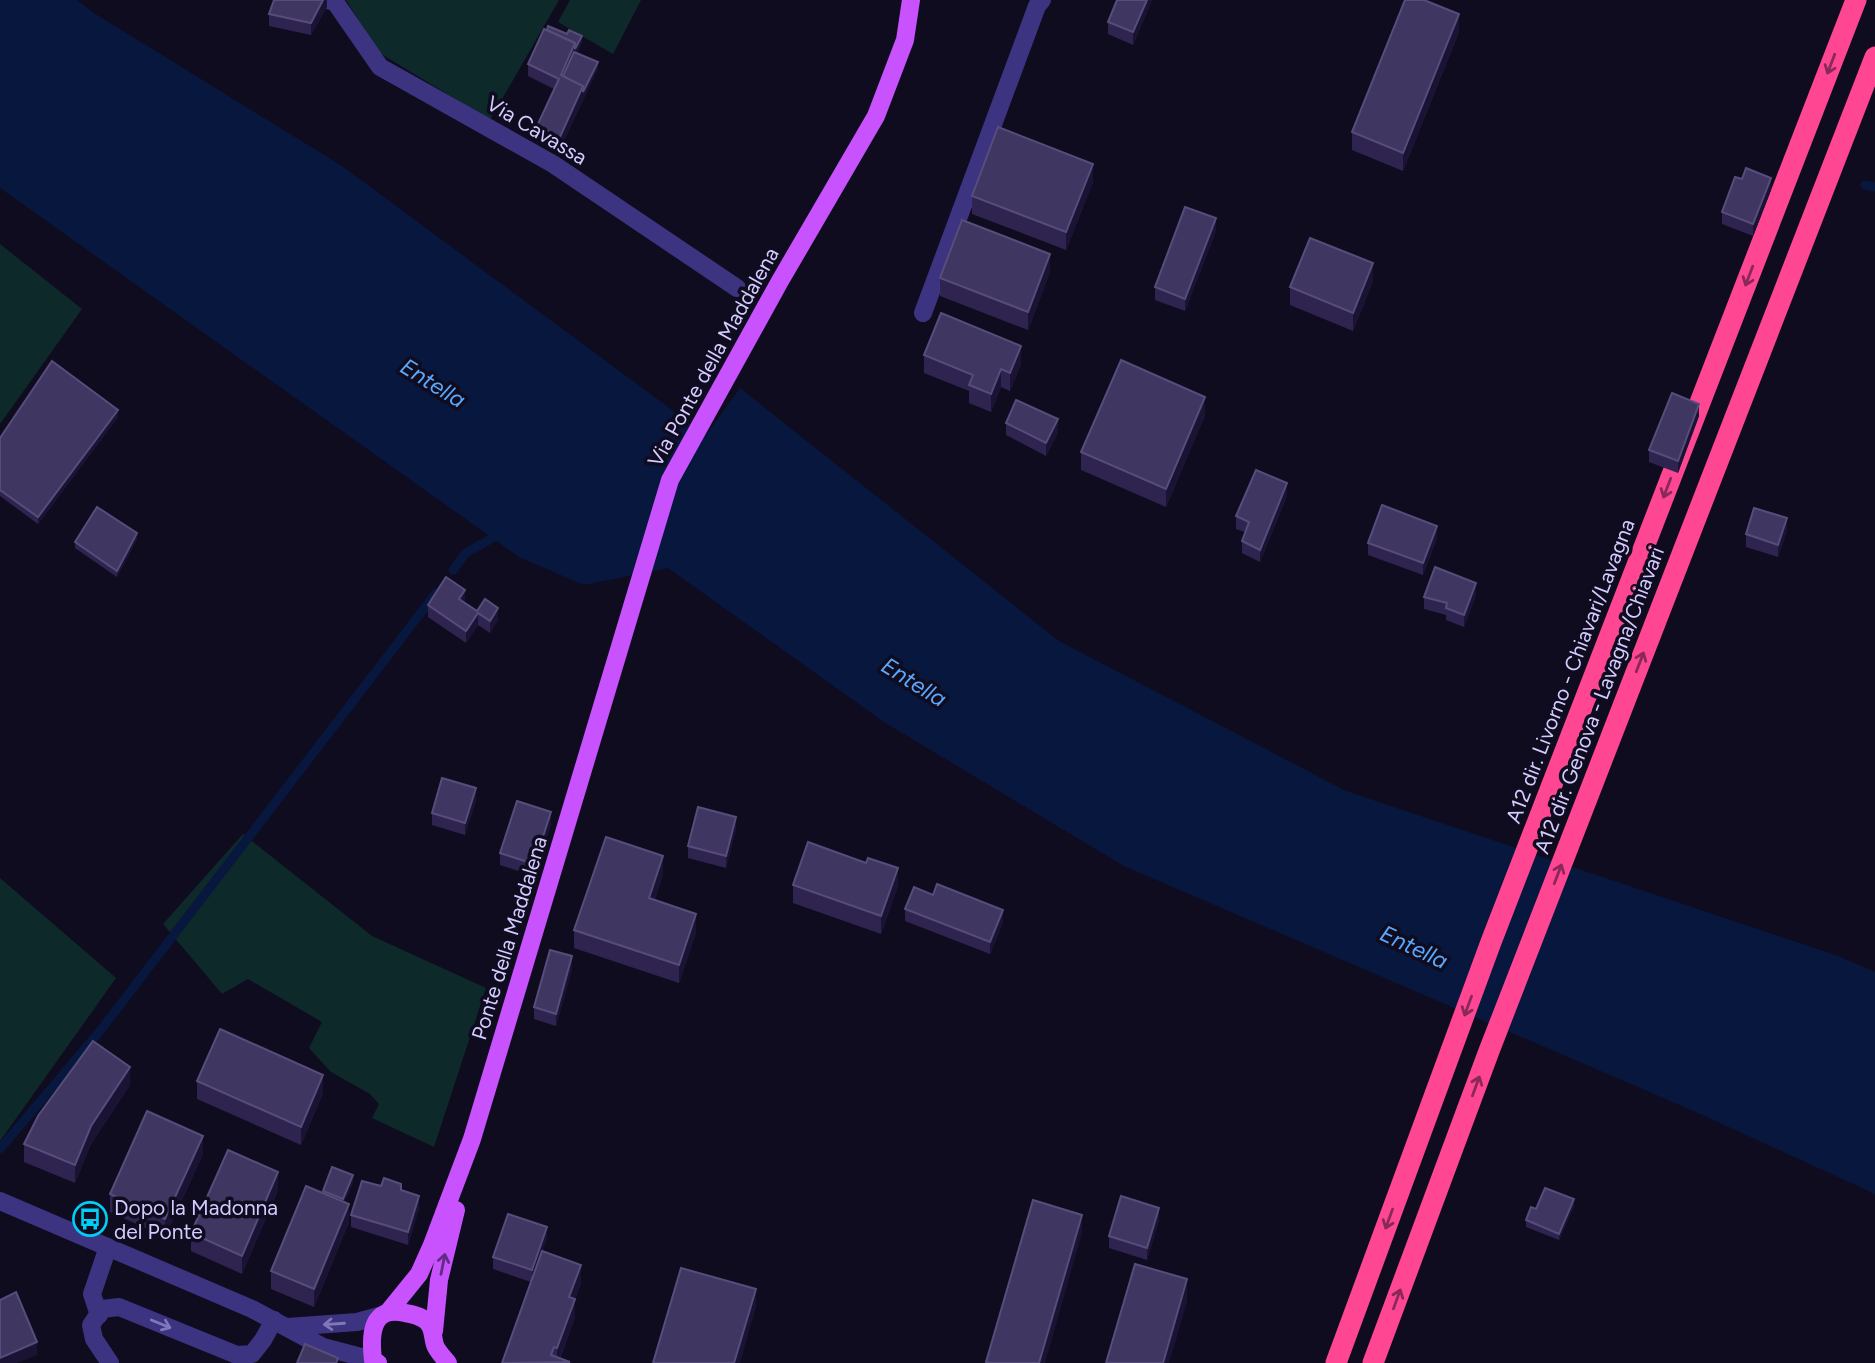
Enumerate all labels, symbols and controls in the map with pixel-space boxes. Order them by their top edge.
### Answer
one-way arrow [1824,52,1837,74]
street label: Via Cavassa [482,90,592,170]
street label: Via Ponte della Maddalena [642,243,784,471]
one-way arrow [1742,264,1755,286]
water label: Entella [395,352,471,414]
one-way arrow [1660,477,1672,498]
street label: A12 dir. Livorno - Chiavari/Lavagna [1500,515,1640,827]
street label: A12 dir. Genova - Lavagna/Chiavari [1529,543,1669,857]
water label: Entella [876,651,952,713]
one-way arrow [1635,651,1648,673]
street label: Ponte della Maddalena [466,833,552,1043]
one-way arrow [1553,863,1565,885]
water label: Entella [1376,919,1452,975]
one-way arrow [1460,994,1473,1016]
one-way arrow [1471,1075,1483,1097]
place label: Dopo la Madonna del Ponte [114,1195,278,1244]
bus stop icon: Dopo la Madonna del Ponte [71,1200,109,1238]
one-way arrow [1382,1208,1394,1230]
one-way arrow [436,1253,450,1276]
one-way arrow [1391,1289,1404,1311]
one-way arrow [149,1318,171,1331]
one-way arrow [323,1318,345,1331]

